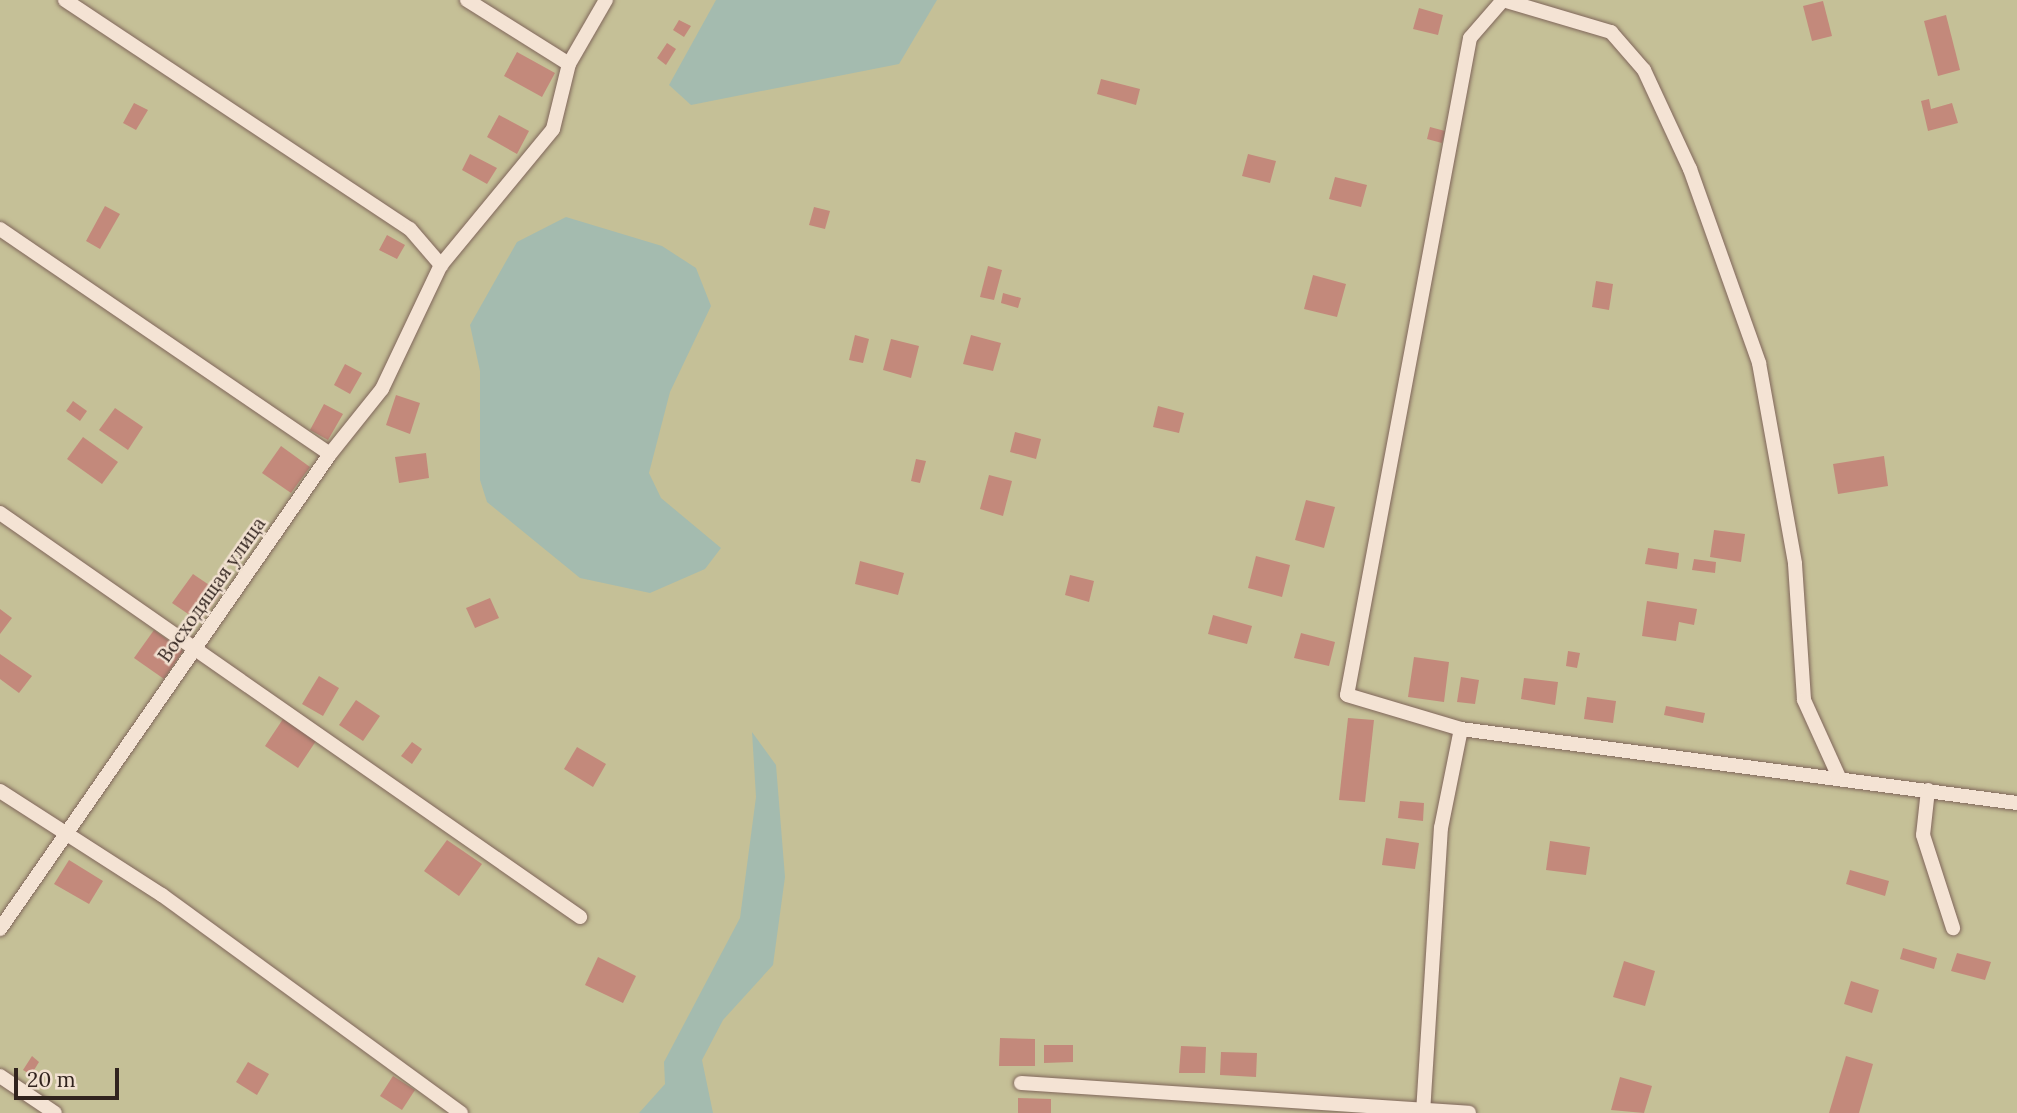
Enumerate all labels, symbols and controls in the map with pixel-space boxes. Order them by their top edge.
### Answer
street label: Восходящая улица [153,513,271,667]
scale bar [18,1054,122,1098]
text: 20 m [27,1066,76,1093]

